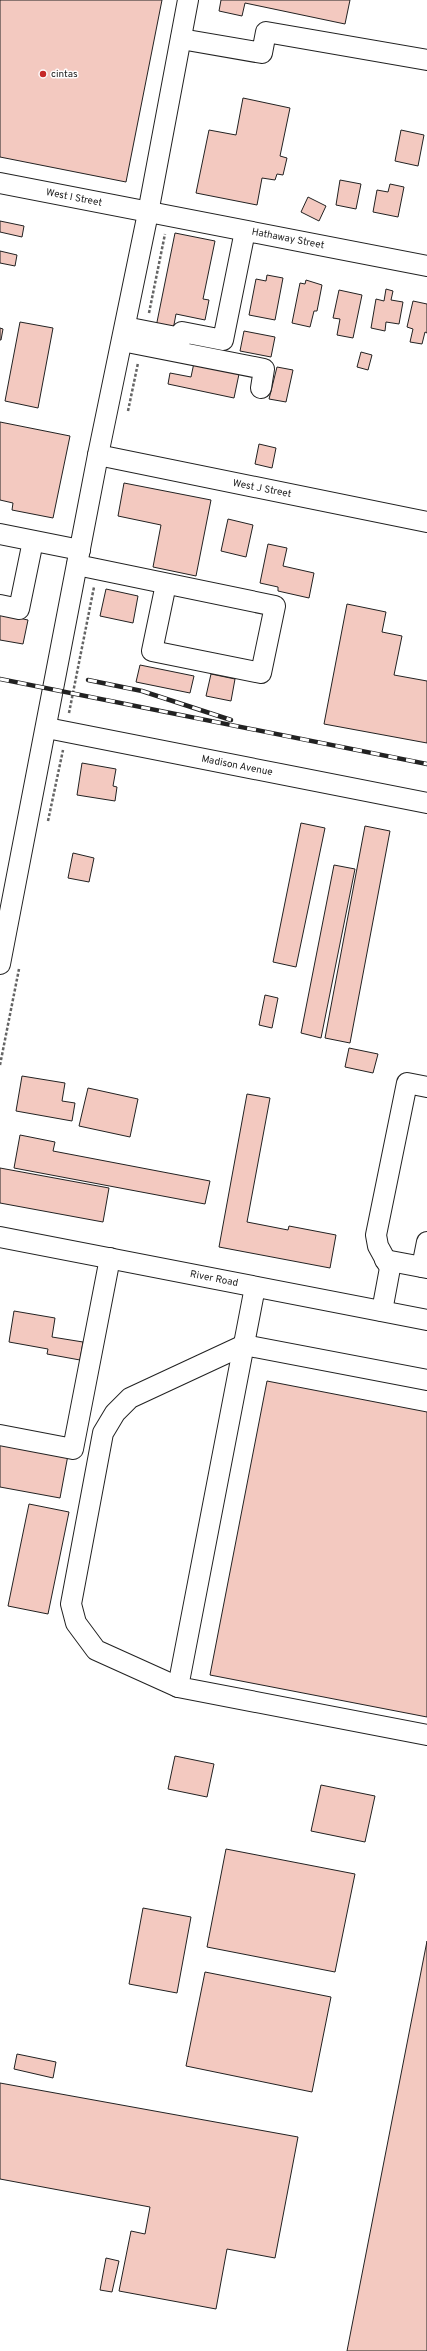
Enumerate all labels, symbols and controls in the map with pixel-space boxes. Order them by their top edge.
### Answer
place label: cintas [51,68,78,81]
marker: cintas [38,69,48,79]
street label: West I Street [45,186,103,210]
street label: Hathaway Street [251,226,326,252]
street label: West J Street [232,477,293,501]
street label: Madison Avenue [200,753,274,779]
street label: River Road [189,1268,239,1290]

